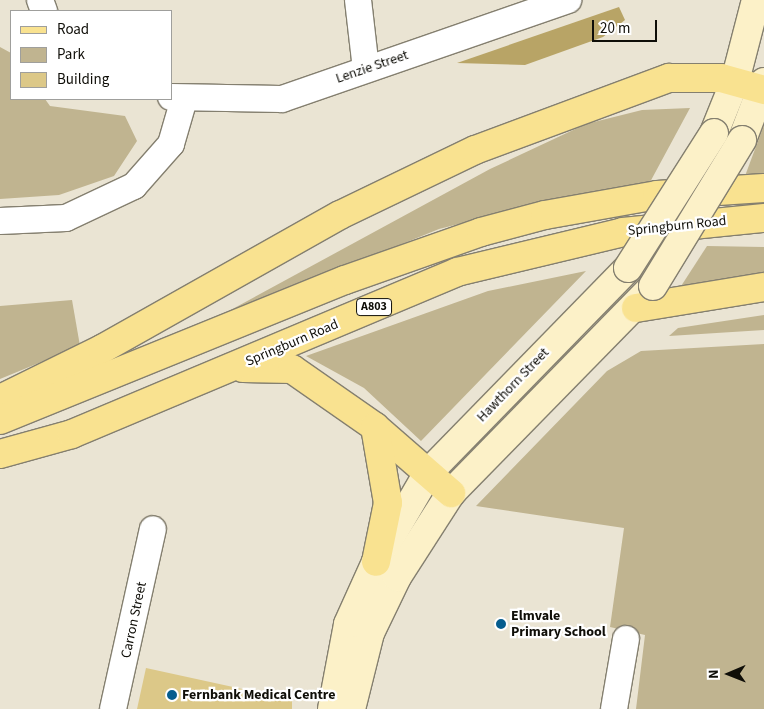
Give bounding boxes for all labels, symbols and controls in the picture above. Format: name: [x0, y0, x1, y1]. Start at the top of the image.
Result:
legend: [10, 10, 172, 100]
scale bar: [594, 10, 659, 42]
text: 20 m: [600, 18, 630, 39]
text: Road: [57, 19, 89, 40]
text: Park: [57, 44, 85, 65]
street label: Lenzie Street: [334, 47, 410, 87]
text: Building: [57, 69, 109, 90]
street label: Springburn Road: [627, 212, 727, 240]
road number: A803: [355, 298, 393, 316]
street label: Springburn Road: [243, 316, 341, 370]
street label: Hawthorn Street: [473, 344, 553, 426]
street label: Carron Street: [118, 580, 150, 660]
place label: Elmvale Primary School: [511, 608, 606, 640]
marker: Elmvale Primary School: [495, 618, 507, 630]
north arrow: [704, 649, 754, 699]
text: N: [704, 669, 724, 679]
place label: Fernbank Medical Centre: [182, 687, 335, 703]
marker: Fernbank Medical Centre: [166, 689, 178, 701]

